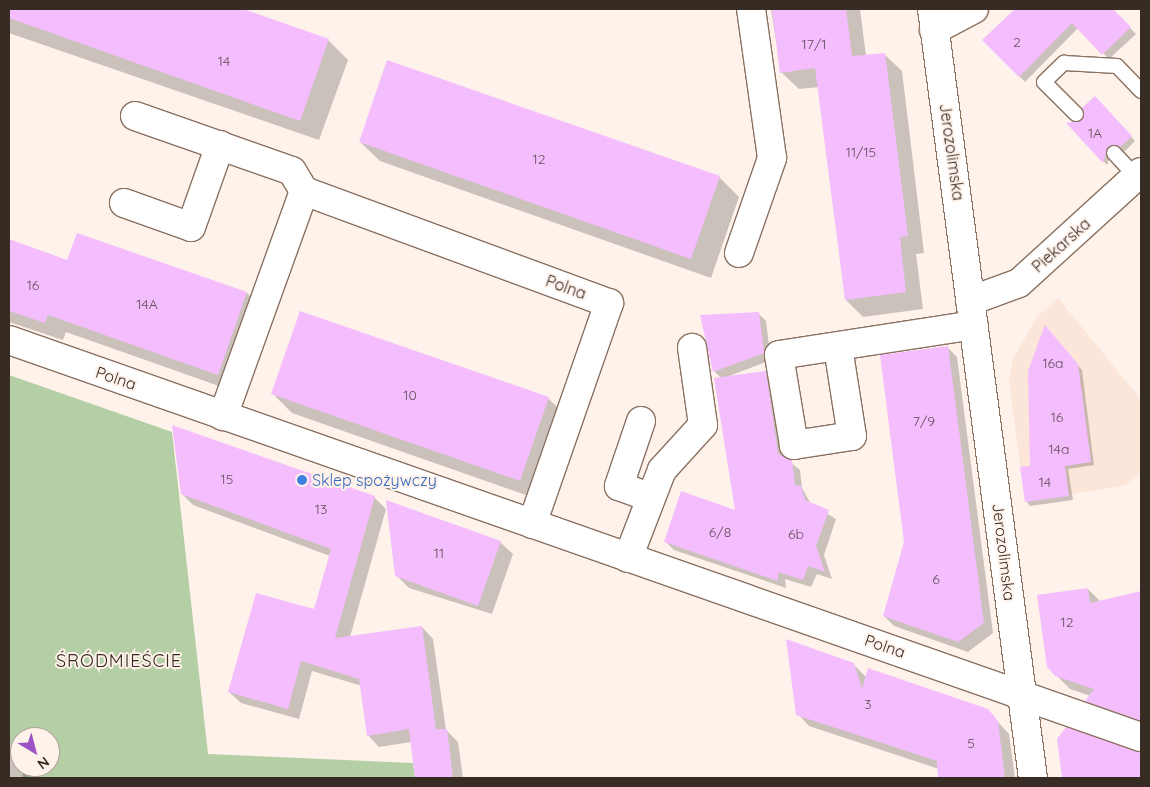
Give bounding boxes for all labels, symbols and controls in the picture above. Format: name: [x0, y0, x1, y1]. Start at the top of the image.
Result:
house number: 2: [1013, 34, 1021, 50]
house number: 17/1: [802, 36, 826, 52]
house number: 14: [218, 53, 230, 69]
street label: Jerozolimska: [936, 102, 968, 202]
house number: 1A: [1088, 125, 1102, 141]
house number: 11/15: [846, 144, 876, 160]
house number: 12: [533, 151, 545, 167]
street label: Piekarska: [1028, 214, 1094, 276]
street label: Polna: [543, 271, 589, 303]
house number: 16: [27, 277, 39, 293]
house number: 14A: [136, 296, 158, 312]
house number: 16a: [1042, 355, 1064, 371]
street label: Polna: [93, 362, 139, 394]
house number: 10: [403, 387, 417, 403]
house number: 16: [1051, 409, 1063, 425]
house number: 7/9: [913, 413, 935, 429]
house number: 14a: [1049, 441, 1069, 457]
place label: Sklep spożywczy: [312, 470, 437, 490]
house number: 15: [221, 471, 233, 487]
marker: Sklep spożywczy: [296, 474, 308, 486]
house number: 14: [1039, 474, 1051, 490]
house number: 13: [315, 501, 327, 517]
street label: Jerozolimska: [988, 502, 1020, 602]
house number: 6/8: [709, 524, 731, 540]
house number: 6b: [788, 526, 804, 542]
house number: 11: [434, 545, 444, 561]
house number: 6: [932, 571, 940, 587]
house number: 12: [1061, 614, 1073, 630]
street label: Polna: [862, 630, 908, 662]
district label: ŚRÓDMIEŚCIE: [55, 650, 183, 672]
house number: 3: [864, 696, 872, 712]
north arrow: [10, 727, 60, 777]
house number: 5: [967, 735, 975, 751]
text: N: [34, 753, 53, 773]

